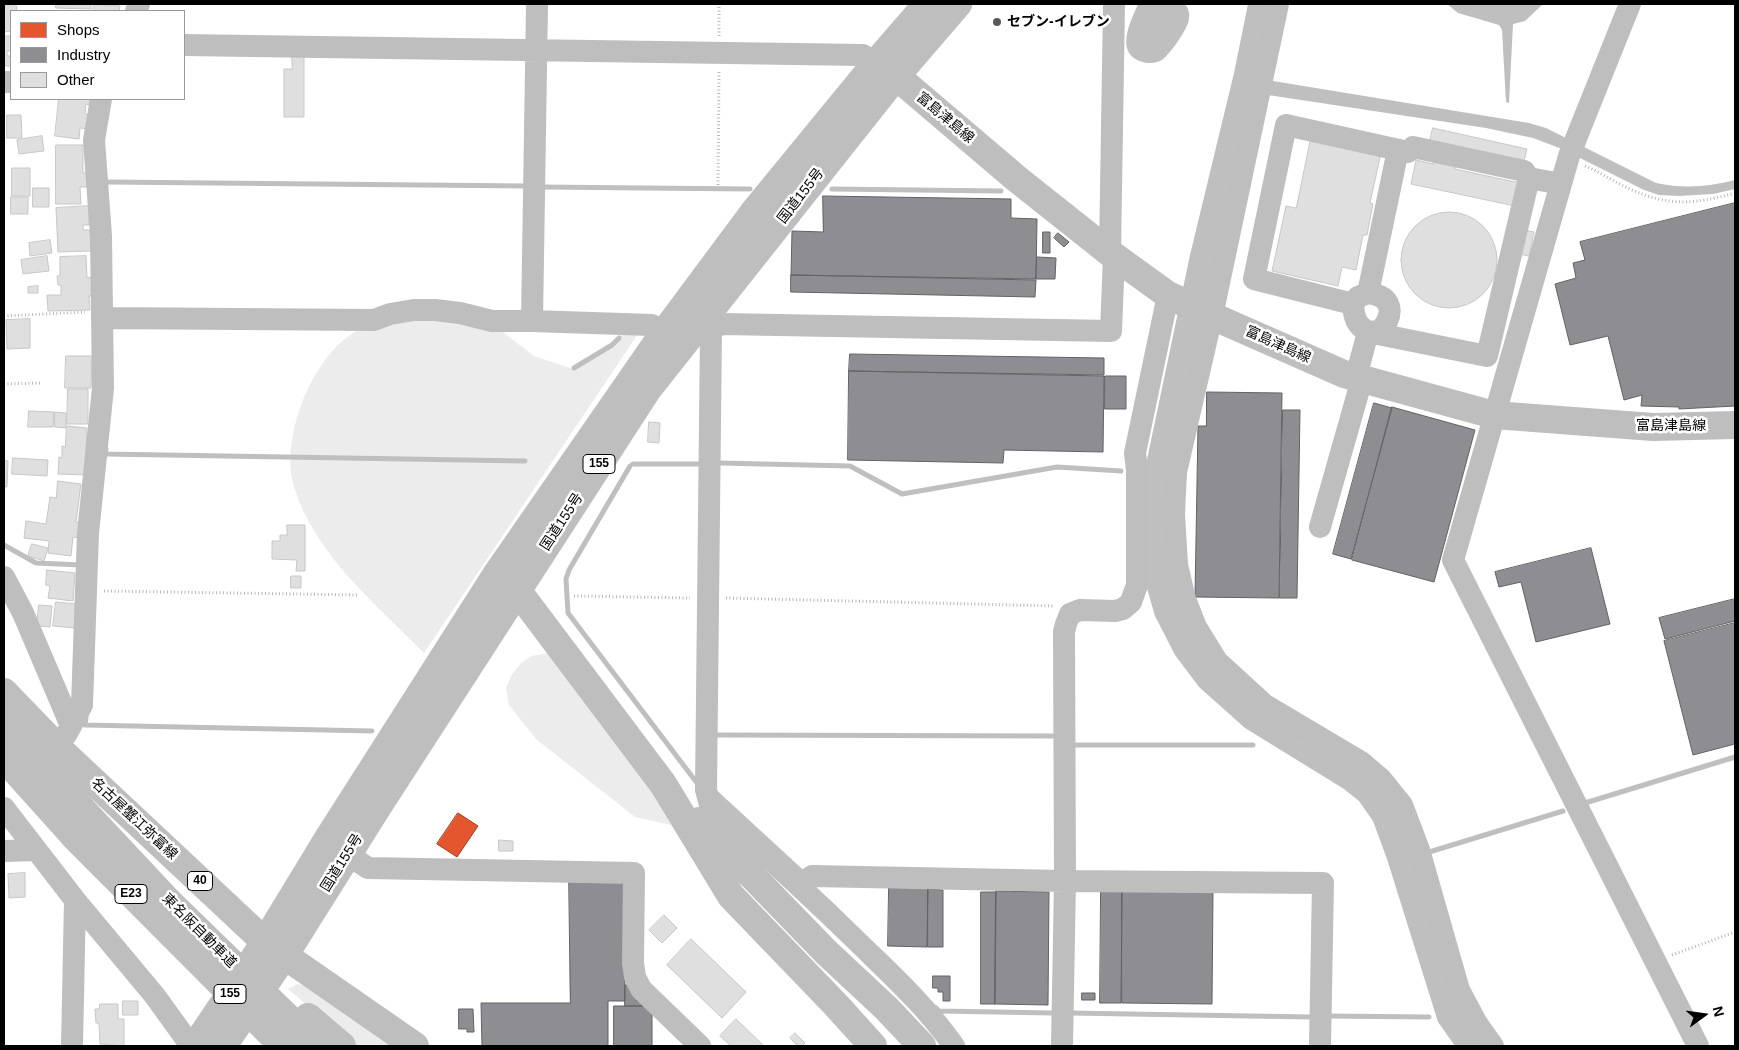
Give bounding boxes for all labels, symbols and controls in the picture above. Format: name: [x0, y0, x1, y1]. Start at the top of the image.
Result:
legend: [10, 10, 185, 100]
place label: セブン-イレブン: [1007, 14, 1110, 30]
marker: セブン-イレブン: [991, 16, 1003, 28]
text: Shops: [57, 21, 100, 38]
text: Industry: [57, 46, 110, 63]
text: Other: [57, 71, 95, 88]
street label: 富島津島線: [913, 89, 977, 147]
street label: 国道155号: [774, 165, 828, 227]
street label: 富島津島線: [1243, 323, 1313, 367]
street label: 富島津島線: [1636, 418, 1706, 434]
road number: 155: [583, 454, 615, 474]
street label: 国道155号: [537, 490, 587, 554]
street label: 名古屋蟹江弥富線: [87, 775, 181, 863]
street label: 国道155号: [318, 831, 366, 895]
road number: 40: [188, 871, 212, 890]
road number: E23: [115, 884, 147, 904]
street label: 東名阪自動車道: [158, 890, 240, 972]
road number: 155: [214, 984, 246, 1004]
north arrow: [1679, 990, 1729, 1040]
text: N: [1710, 1005, 1728, 1018]

